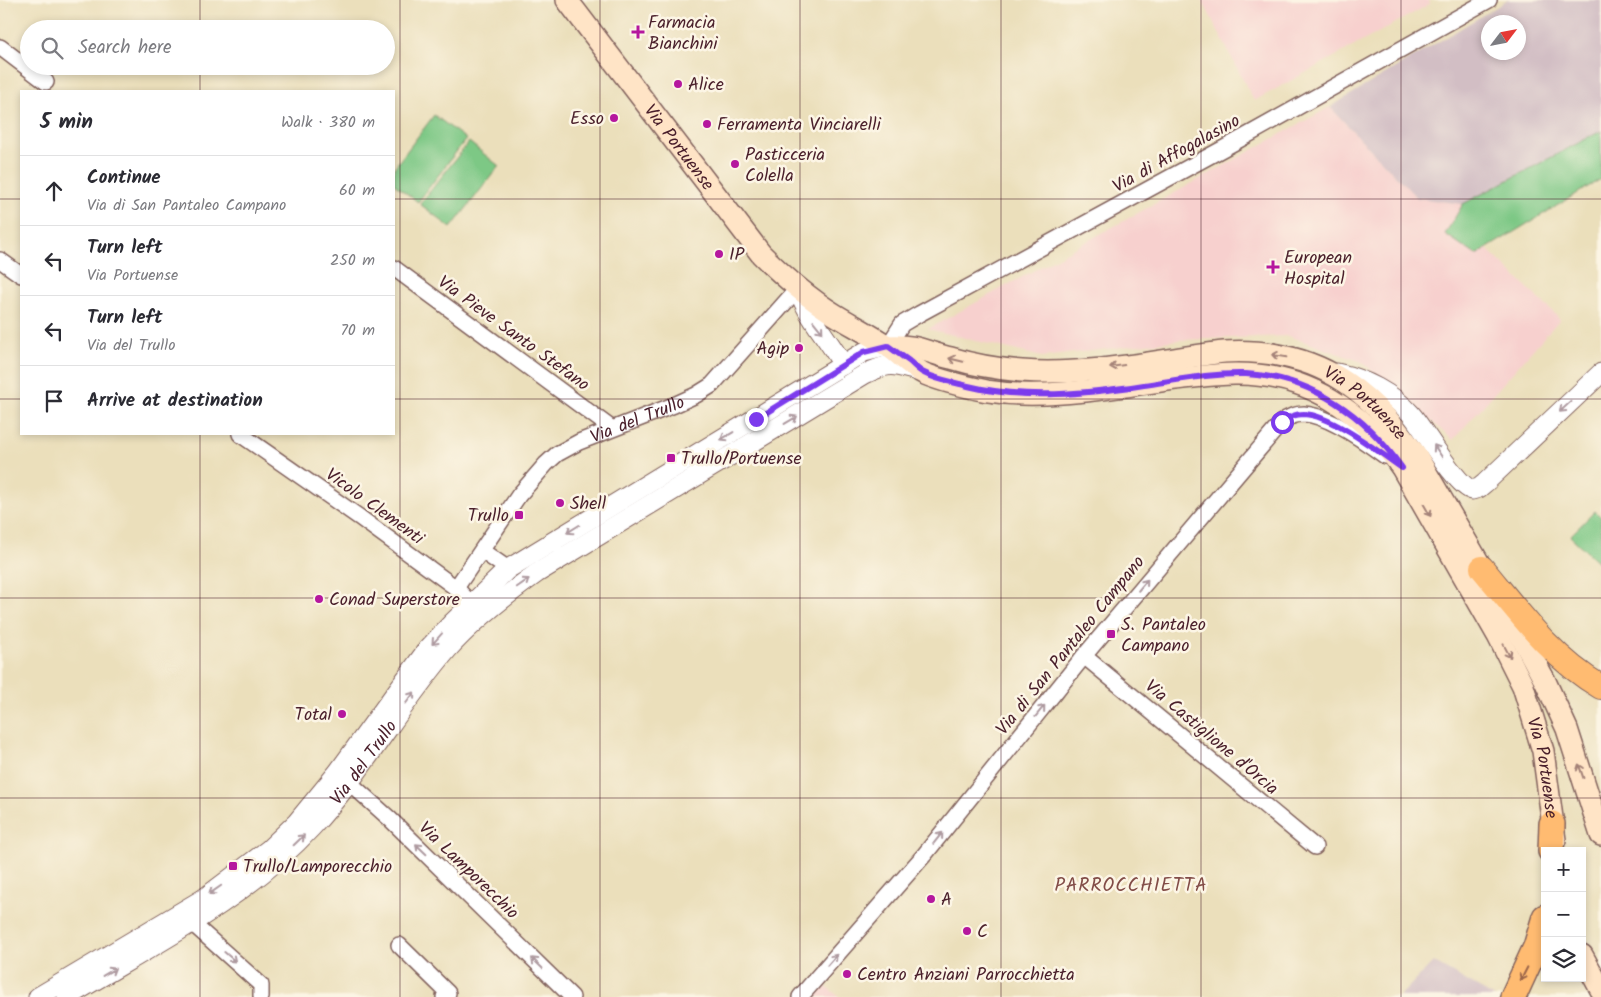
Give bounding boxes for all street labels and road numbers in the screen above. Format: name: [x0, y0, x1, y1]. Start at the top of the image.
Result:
street label: Via Portuense: [635, 98, 721, 197]
street label: Via di Affogalasino: [1108, 107, 1246, 201]
street label: Via Pieve Santo Stefano: [431, 269, 595, 399]
street label: Via Portuense: [1318, 359, 1413, 447]
street label: Via del Trullo: [586, 389, 690, 452]
street label: Vicolo Clementi: [319, 461, 430, 554]
street label: Via di San Pantaleo Campano: [989, 550, 1153, 742]
street label: Via Castiglione d'Orcia: [1138, 673, 1284, 803]
street label: Via Portuense: [1517, 714, 1565, 820]
street label: Via del Trullo: [323, 715, 406, 812]
street label: Via Lamporecchio: [411, 815, 525, 927]

